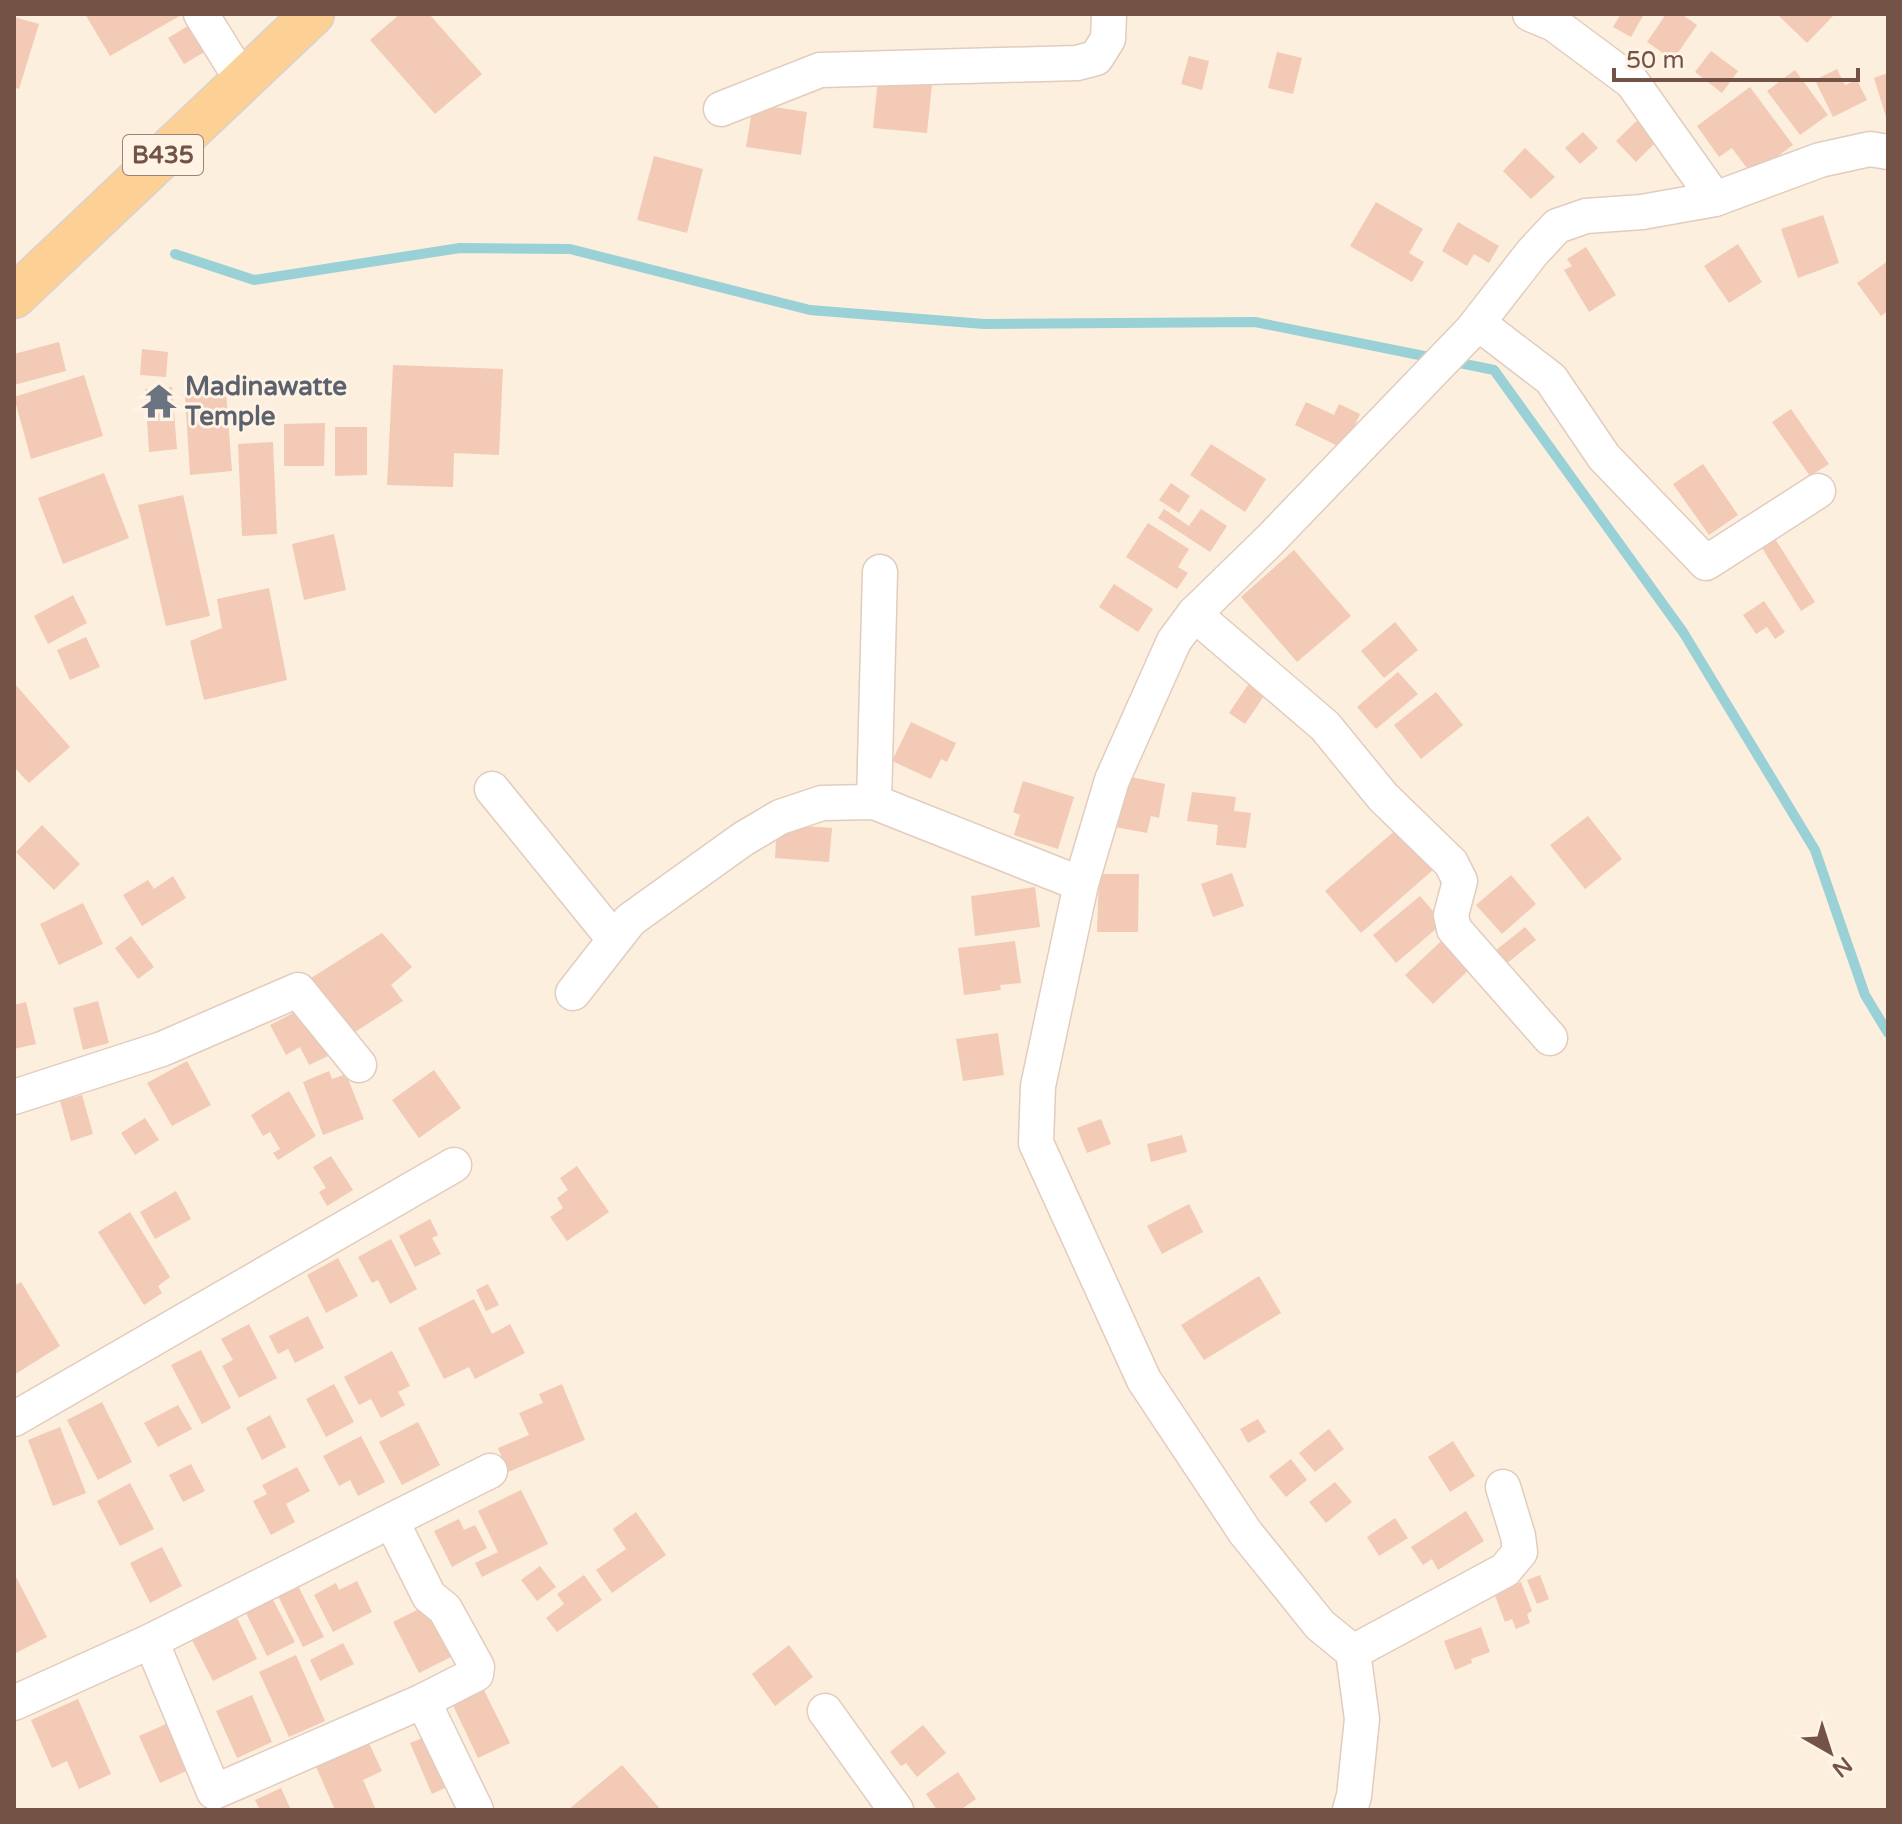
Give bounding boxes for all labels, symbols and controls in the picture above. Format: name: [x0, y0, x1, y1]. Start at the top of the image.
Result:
scale bar: [1614, 32, 1858, 82]
text: 50 m: [1626, 46, 1684, 75]
road number: B435: [123, 135, 203, 175]
place label: Madinawatte Temple: [184, 371, 347, 432]
temple icon: Madinawatte Temple: [140, 382, 178, 420]
north arrow: [1790, 1712, 1870, 1792]
text: N: [1827, 1751, 1857, 1782]

